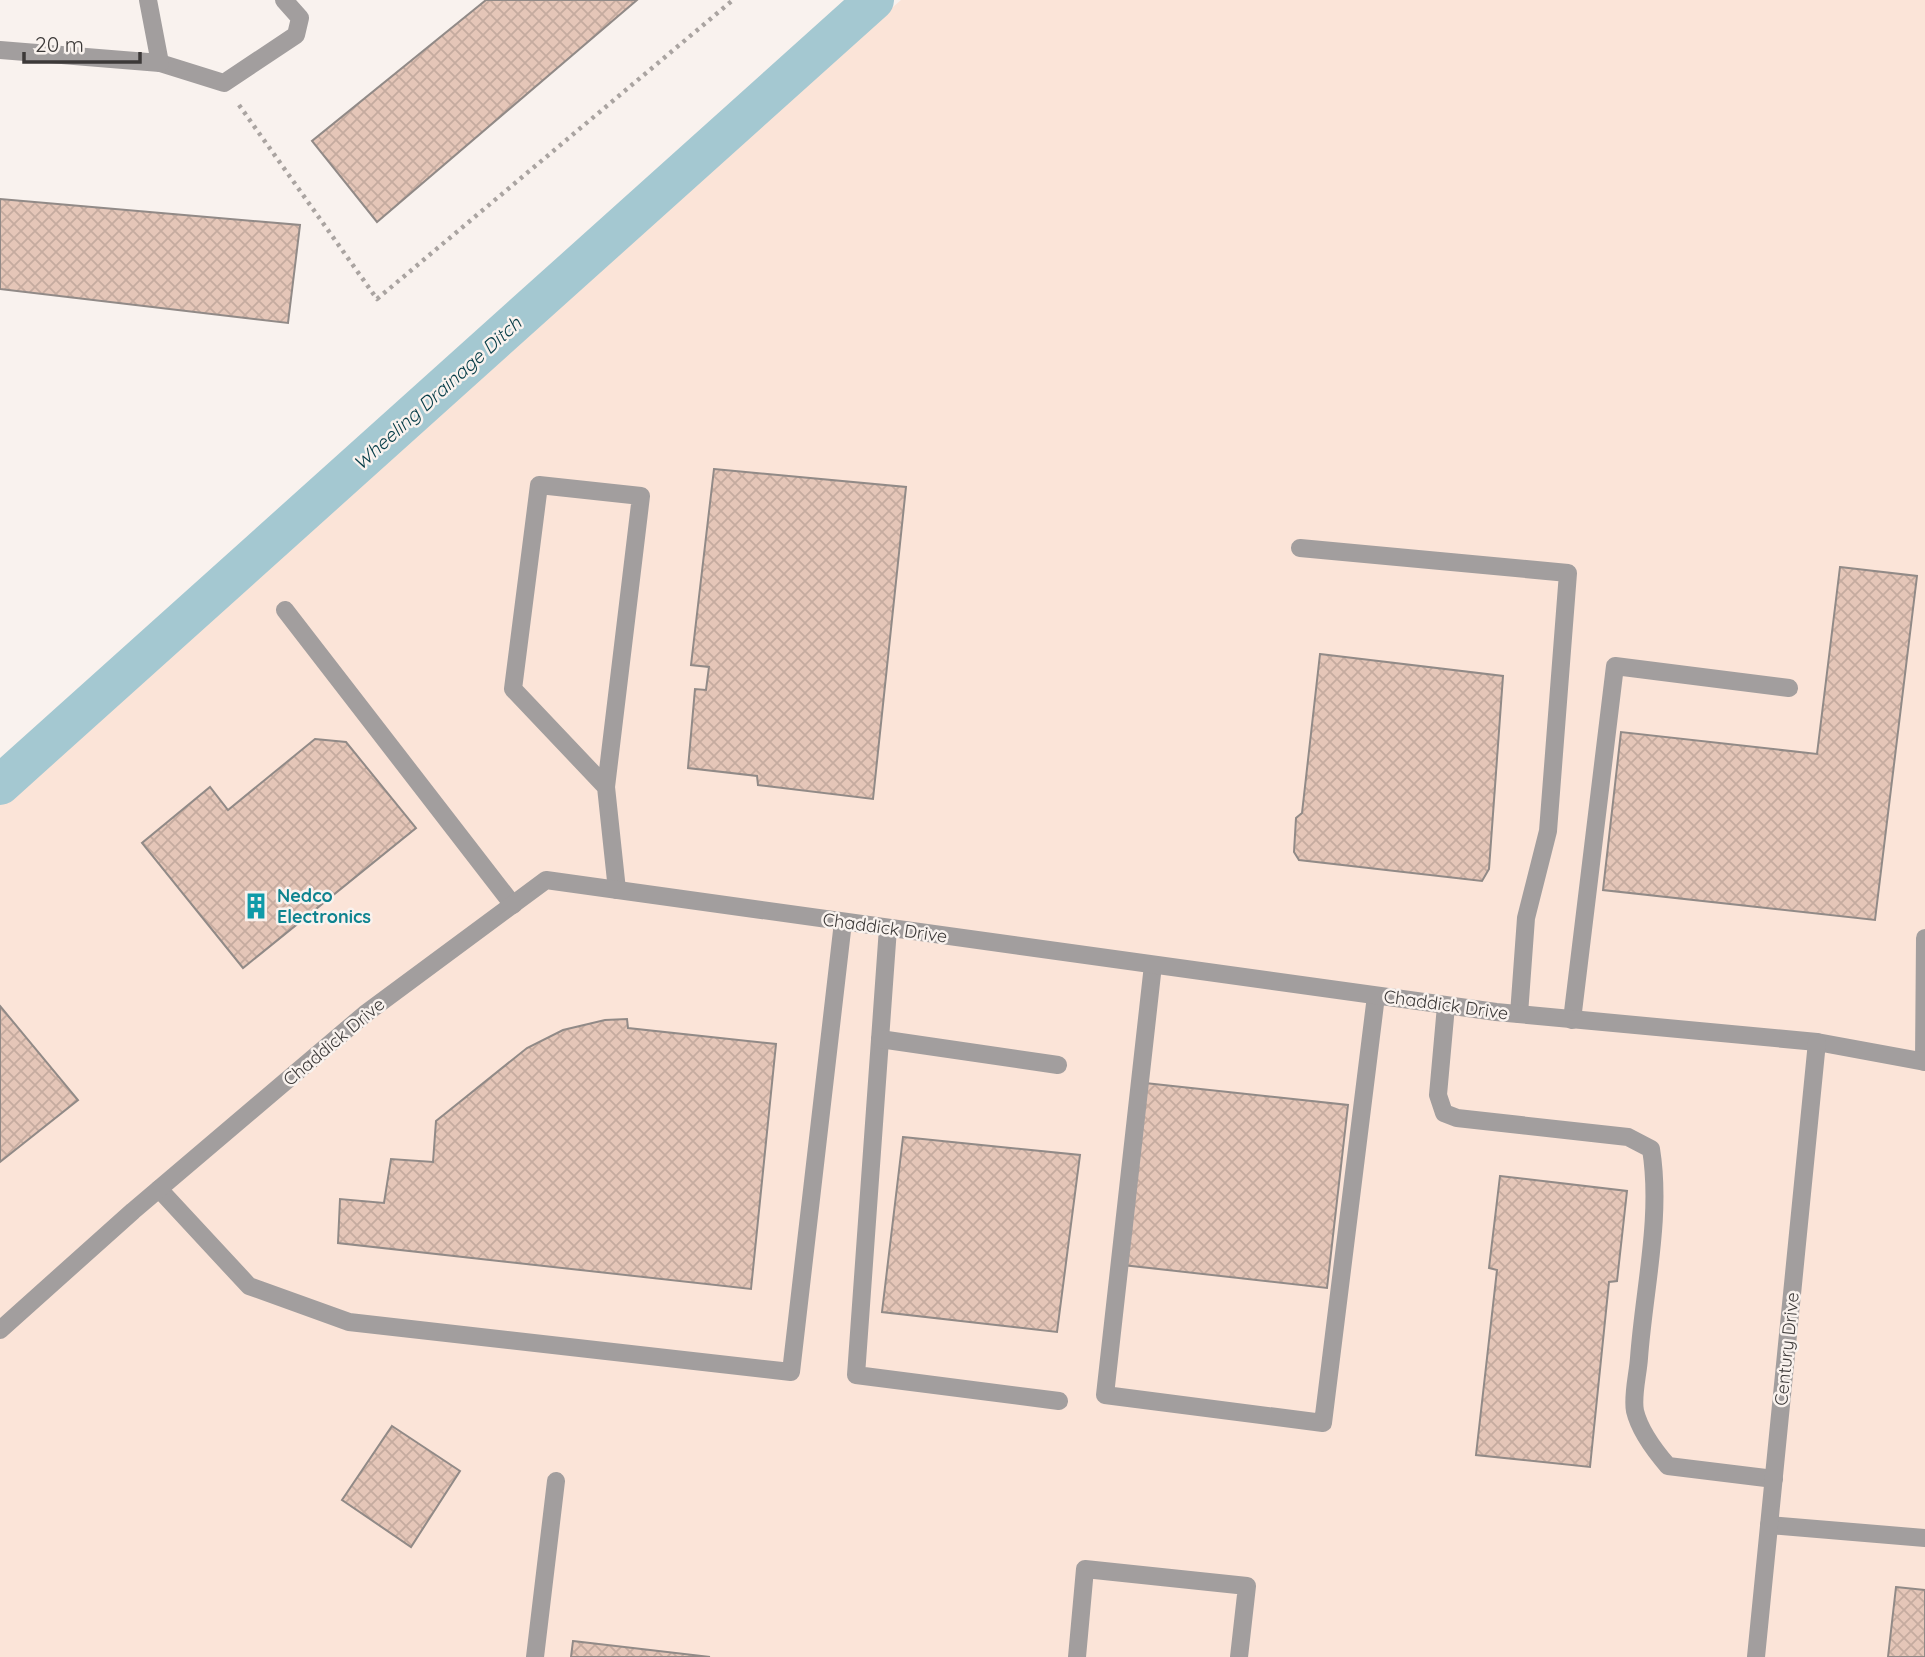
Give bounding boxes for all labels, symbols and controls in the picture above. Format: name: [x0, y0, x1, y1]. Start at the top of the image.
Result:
scale bar: [24, 21, 140, 65]
text: 20 m: [35, 31, 84, 57]
water label: Wheeling Drainage Ditch: [348, 310, 527, 475]
place label: Nedco Electronics: [277, 884, 371, 928]
building icon: Nedco Electronics: [241, 891, 271, 921]
street label: Chaddick Drive: [821, 907, 949, 948]
street label: Chaddick Drive: [1382, 984, 1510, 1025]
street label: Chaddick Drive: [278, 992, 389, 1091]
street label: Century Drive: [1769, 1291, 1804, 1407]

